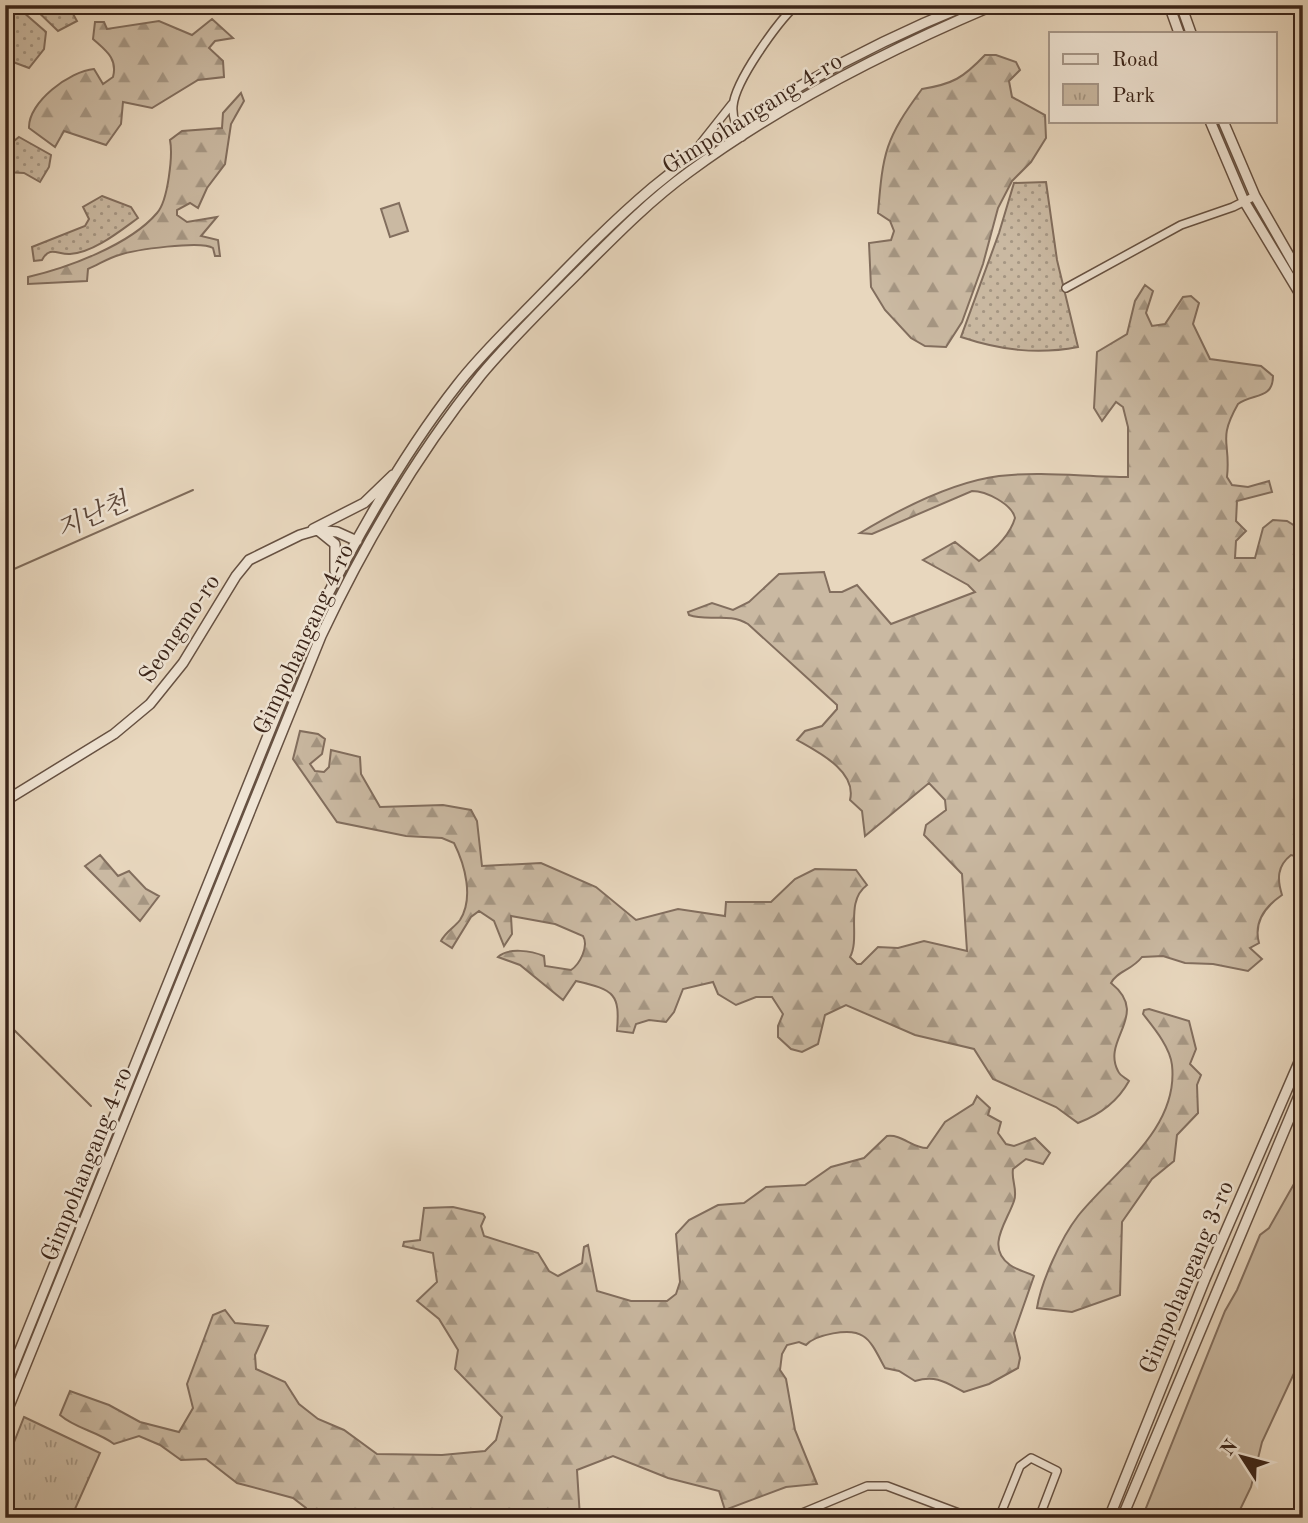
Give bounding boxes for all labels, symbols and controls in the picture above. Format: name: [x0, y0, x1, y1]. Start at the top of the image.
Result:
legend: [1049, 32, 1276, 122]
street label: Gimpohangang 4-ro: [659, 50, 847, 180]
text: Road: [1112, 50, 1159, 71]
text: Park: [1112, 86, 1155, 107]
water label: 지난천: [52, 486, 134, 544]
street label: Gimpohangang 4-ro: [250, 541, 359, 739]
street label: Seongmo-ro: [136, 570, 226, 688]
street label: Gimpohangang 4-ro: [38, 1064, 138, 1265]
street label: Gimpohangang 3-ro: [1136, 1178, 1239, 1378]
north arrow: [1206, 1422, 1276, 1492]
text: N: [1218, 1437, 1243, 1460]

